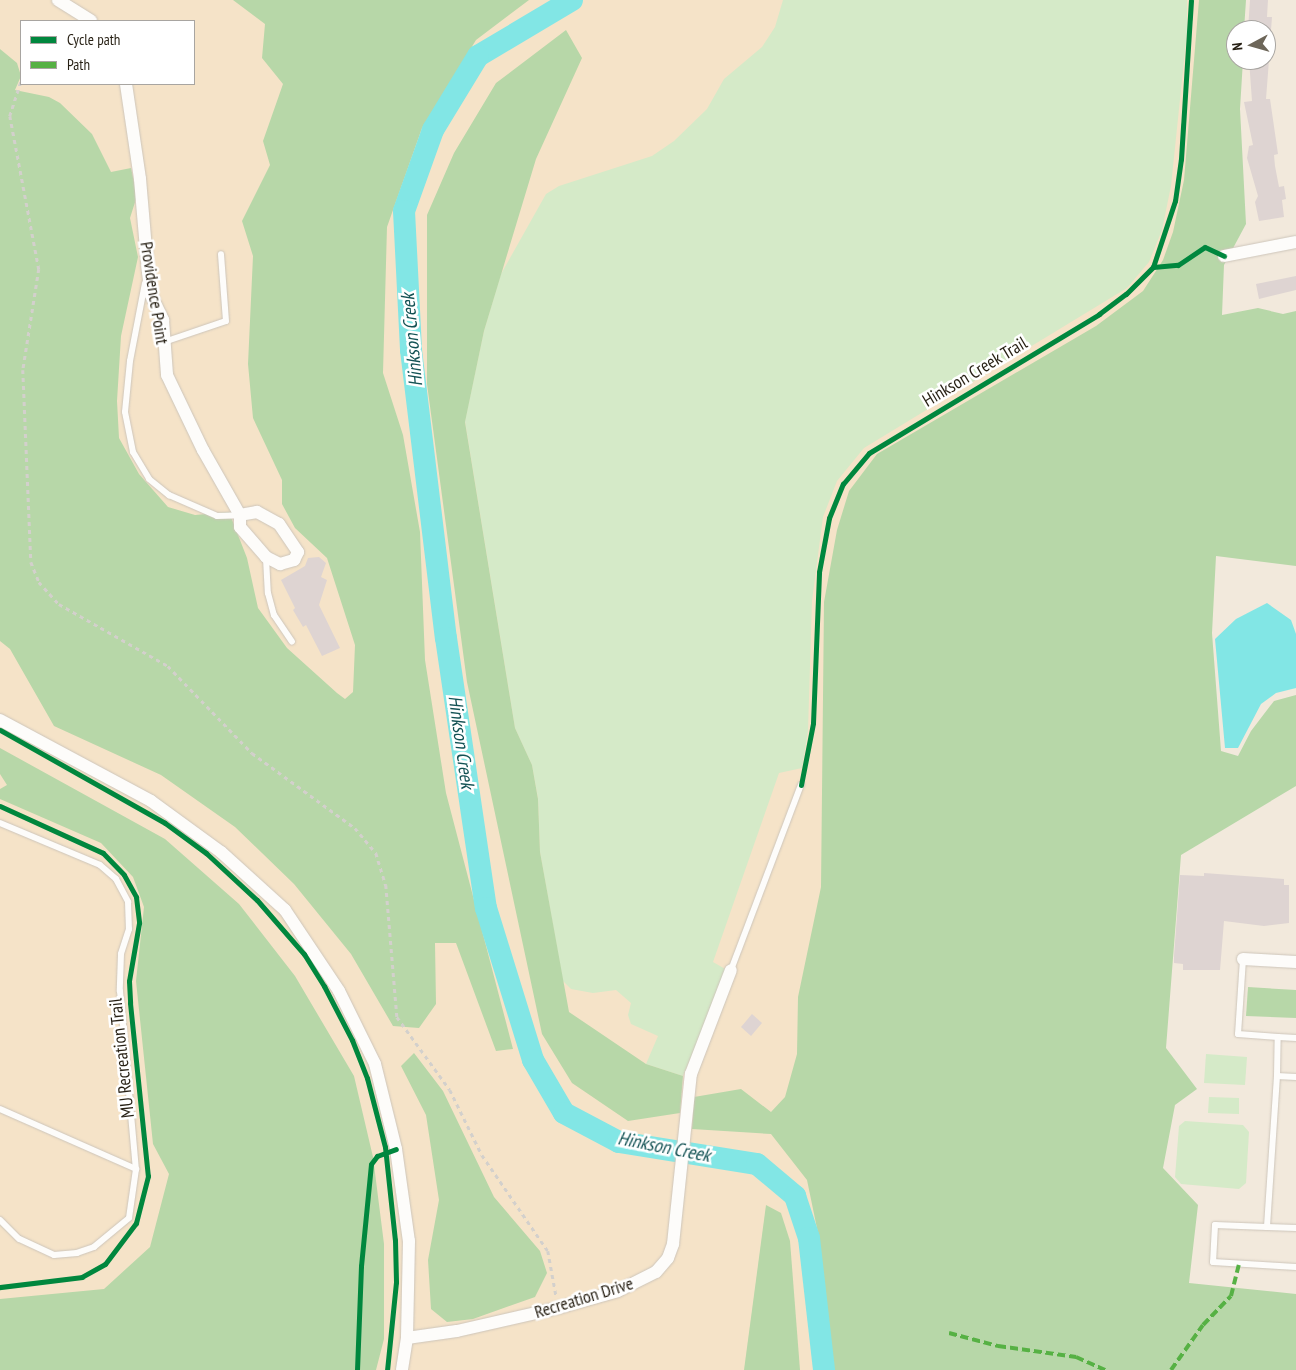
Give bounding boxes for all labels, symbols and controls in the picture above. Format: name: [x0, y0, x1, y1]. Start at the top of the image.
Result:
legend: [20, 20, 195, 85]
north arrow: [1226, 20, 1276, 70]
text: Cycle path: [67, 30, 120, 49]
text: N: [1228, 42, 1246, 51]
text: Path: [67, 55, 90, 74]
street label: Providence Point: [135, 240, 173, 346]
water label: Hinkson Creek: [397, 292, 427, 388]
street label: Hinkson Creek Trail: [918, 332, 1032, 412]
water label: Hinkson Creek: [443, 694, 479, 790]
street label: MU Recreation Trail: [105, 997, 139, 1119]
water label: Hinkson Creek: [616, 1127, 712, 1167]
street label: Recreation Drive: [532, 1273, 636, 1323]

